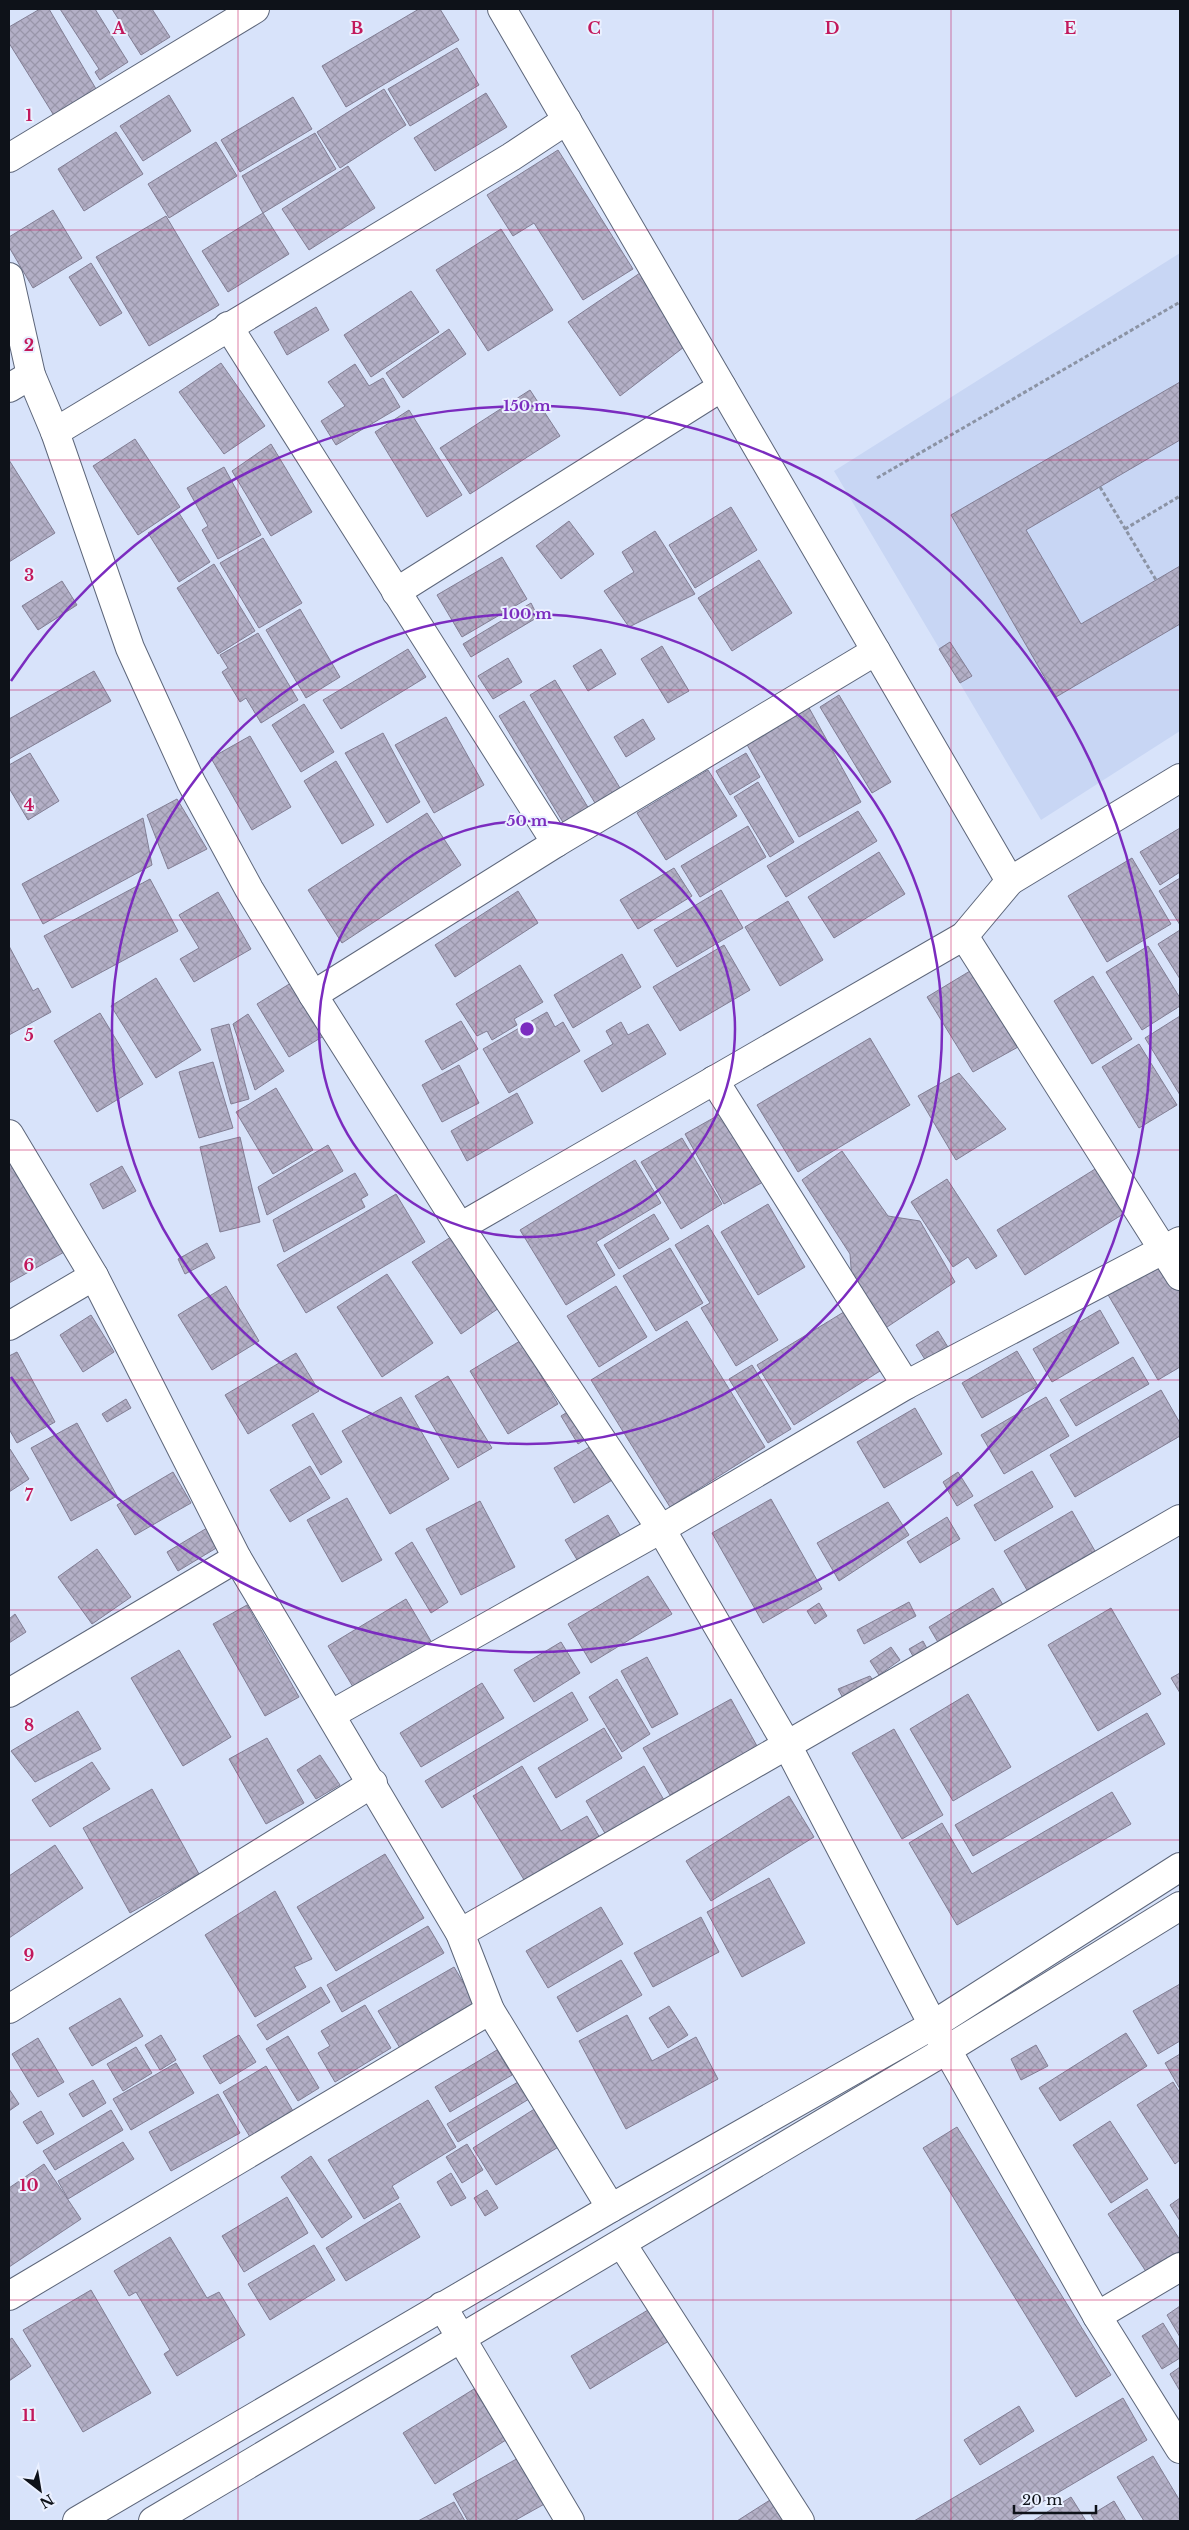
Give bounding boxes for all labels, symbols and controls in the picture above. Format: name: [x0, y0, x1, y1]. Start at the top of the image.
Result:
text: A: [112, 18, 127, 38]
text: B: [351, 18, 364, 38]
text: C: [587, 18, 601, 38]
text: D: [825, 18, 839, 38]
text: E: [1064, 18, 1076, 38]
text: 1: [26, 105, 33, 125]
text: 2: [24, 335, 34, 355]
text: 150 m: [503, 396, 551, 415]
text: 3: [24, 565, 34, 585]
text: 100 m: [502, 604, 552, 623]
text: 4: [24, 795, 34, 815]
text: 50 m: [507, 811, 548, 830]
centre of rings: [518, 1020, 536, 1038]
text: 5: [24, 1025, 34, 1045]
text: 6: [24, 1255, 35, 1275]
text: 7: [25, 1485, 34, 1505]
text: 8: [24, 1715, 34, 1735]
text: 9: [24, 1945, 35, 1965]
text: 10: [19, 2175, 39, 2195]
text: 11: [22, 2405, 36, 2425]
north arrow: [15, 2465, 65, 2515]
scale bar: [1014, 2482, 1096, 2514]
text: N: [36, 2490, 57, 2512]
text: 20 m: [1022, 2490, 1062, 2509]

